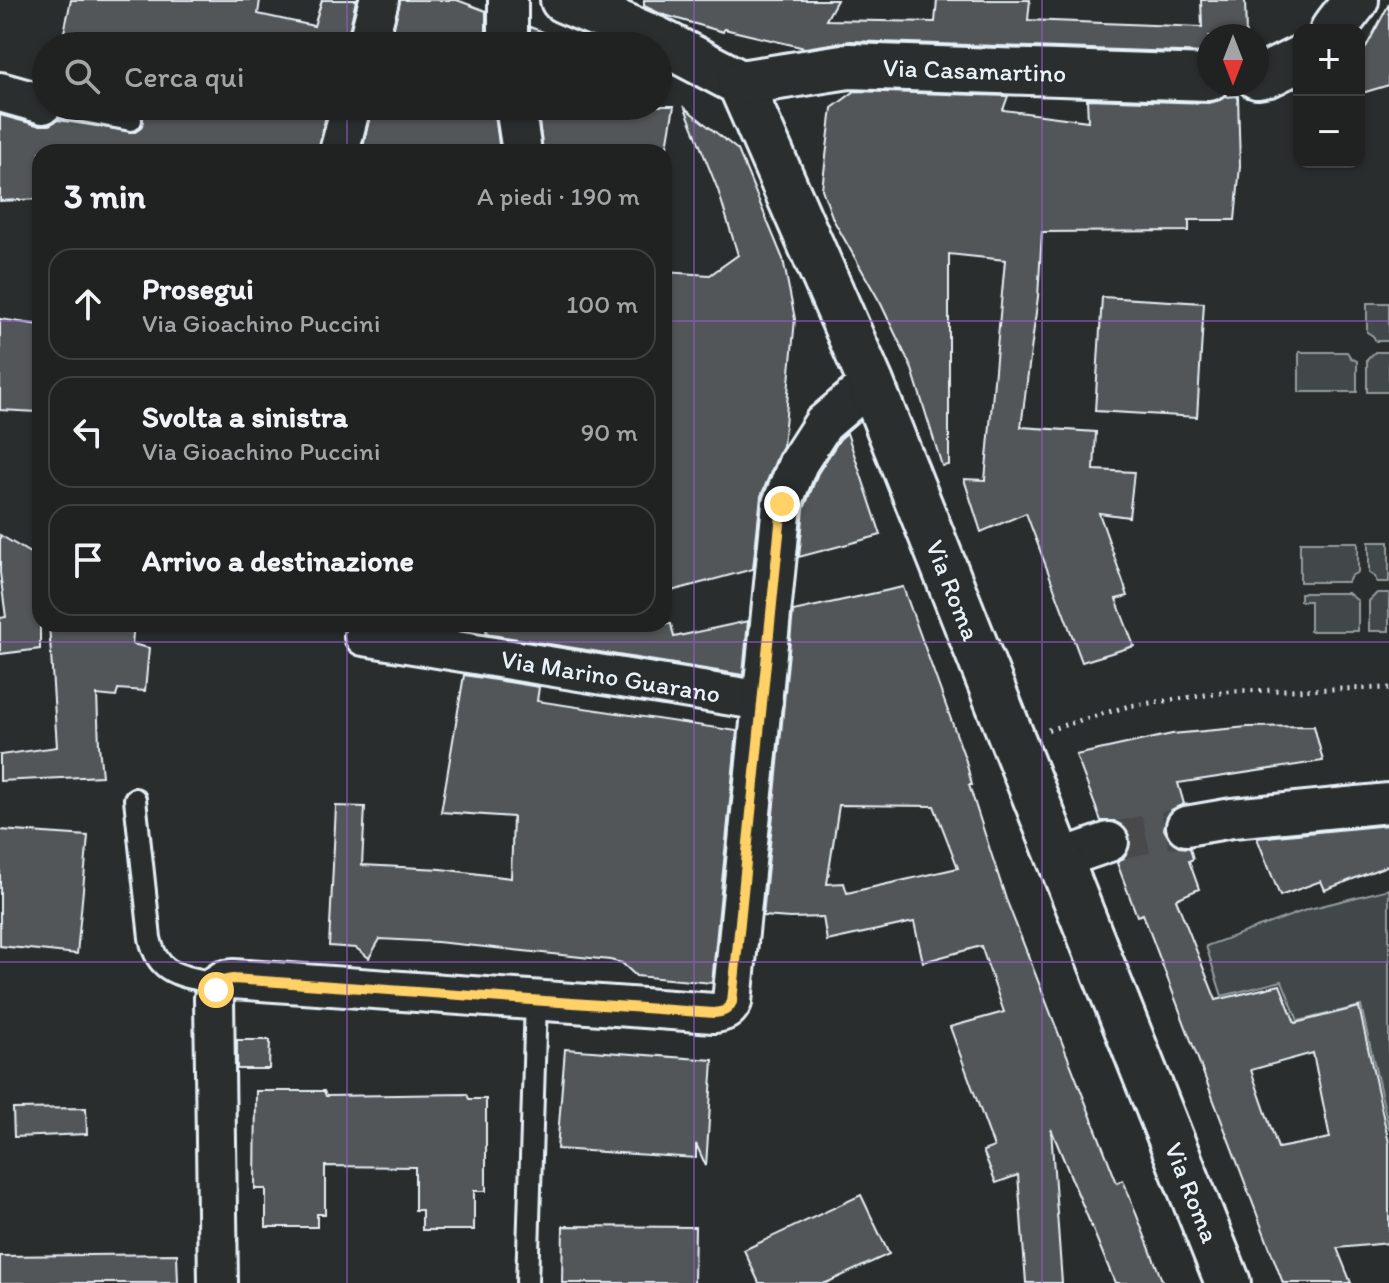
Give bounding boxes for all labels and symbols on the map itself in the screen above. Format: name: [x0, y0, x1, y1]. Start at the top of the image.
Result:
north arrow: [1197, 24, 1269, 96]
street label: Via Casamartino: [882, 51, 1067, 89]
route end: [764, 486, 800, 522]
street label: Via Roma: [919, 535, 988, 646]
street label: Via Marino Guarano: [499, 643, 723, 710]
route start: [198, 972, 234, 1008]
street label: Via Roma: [1158, 1138, 1227, 1248]

